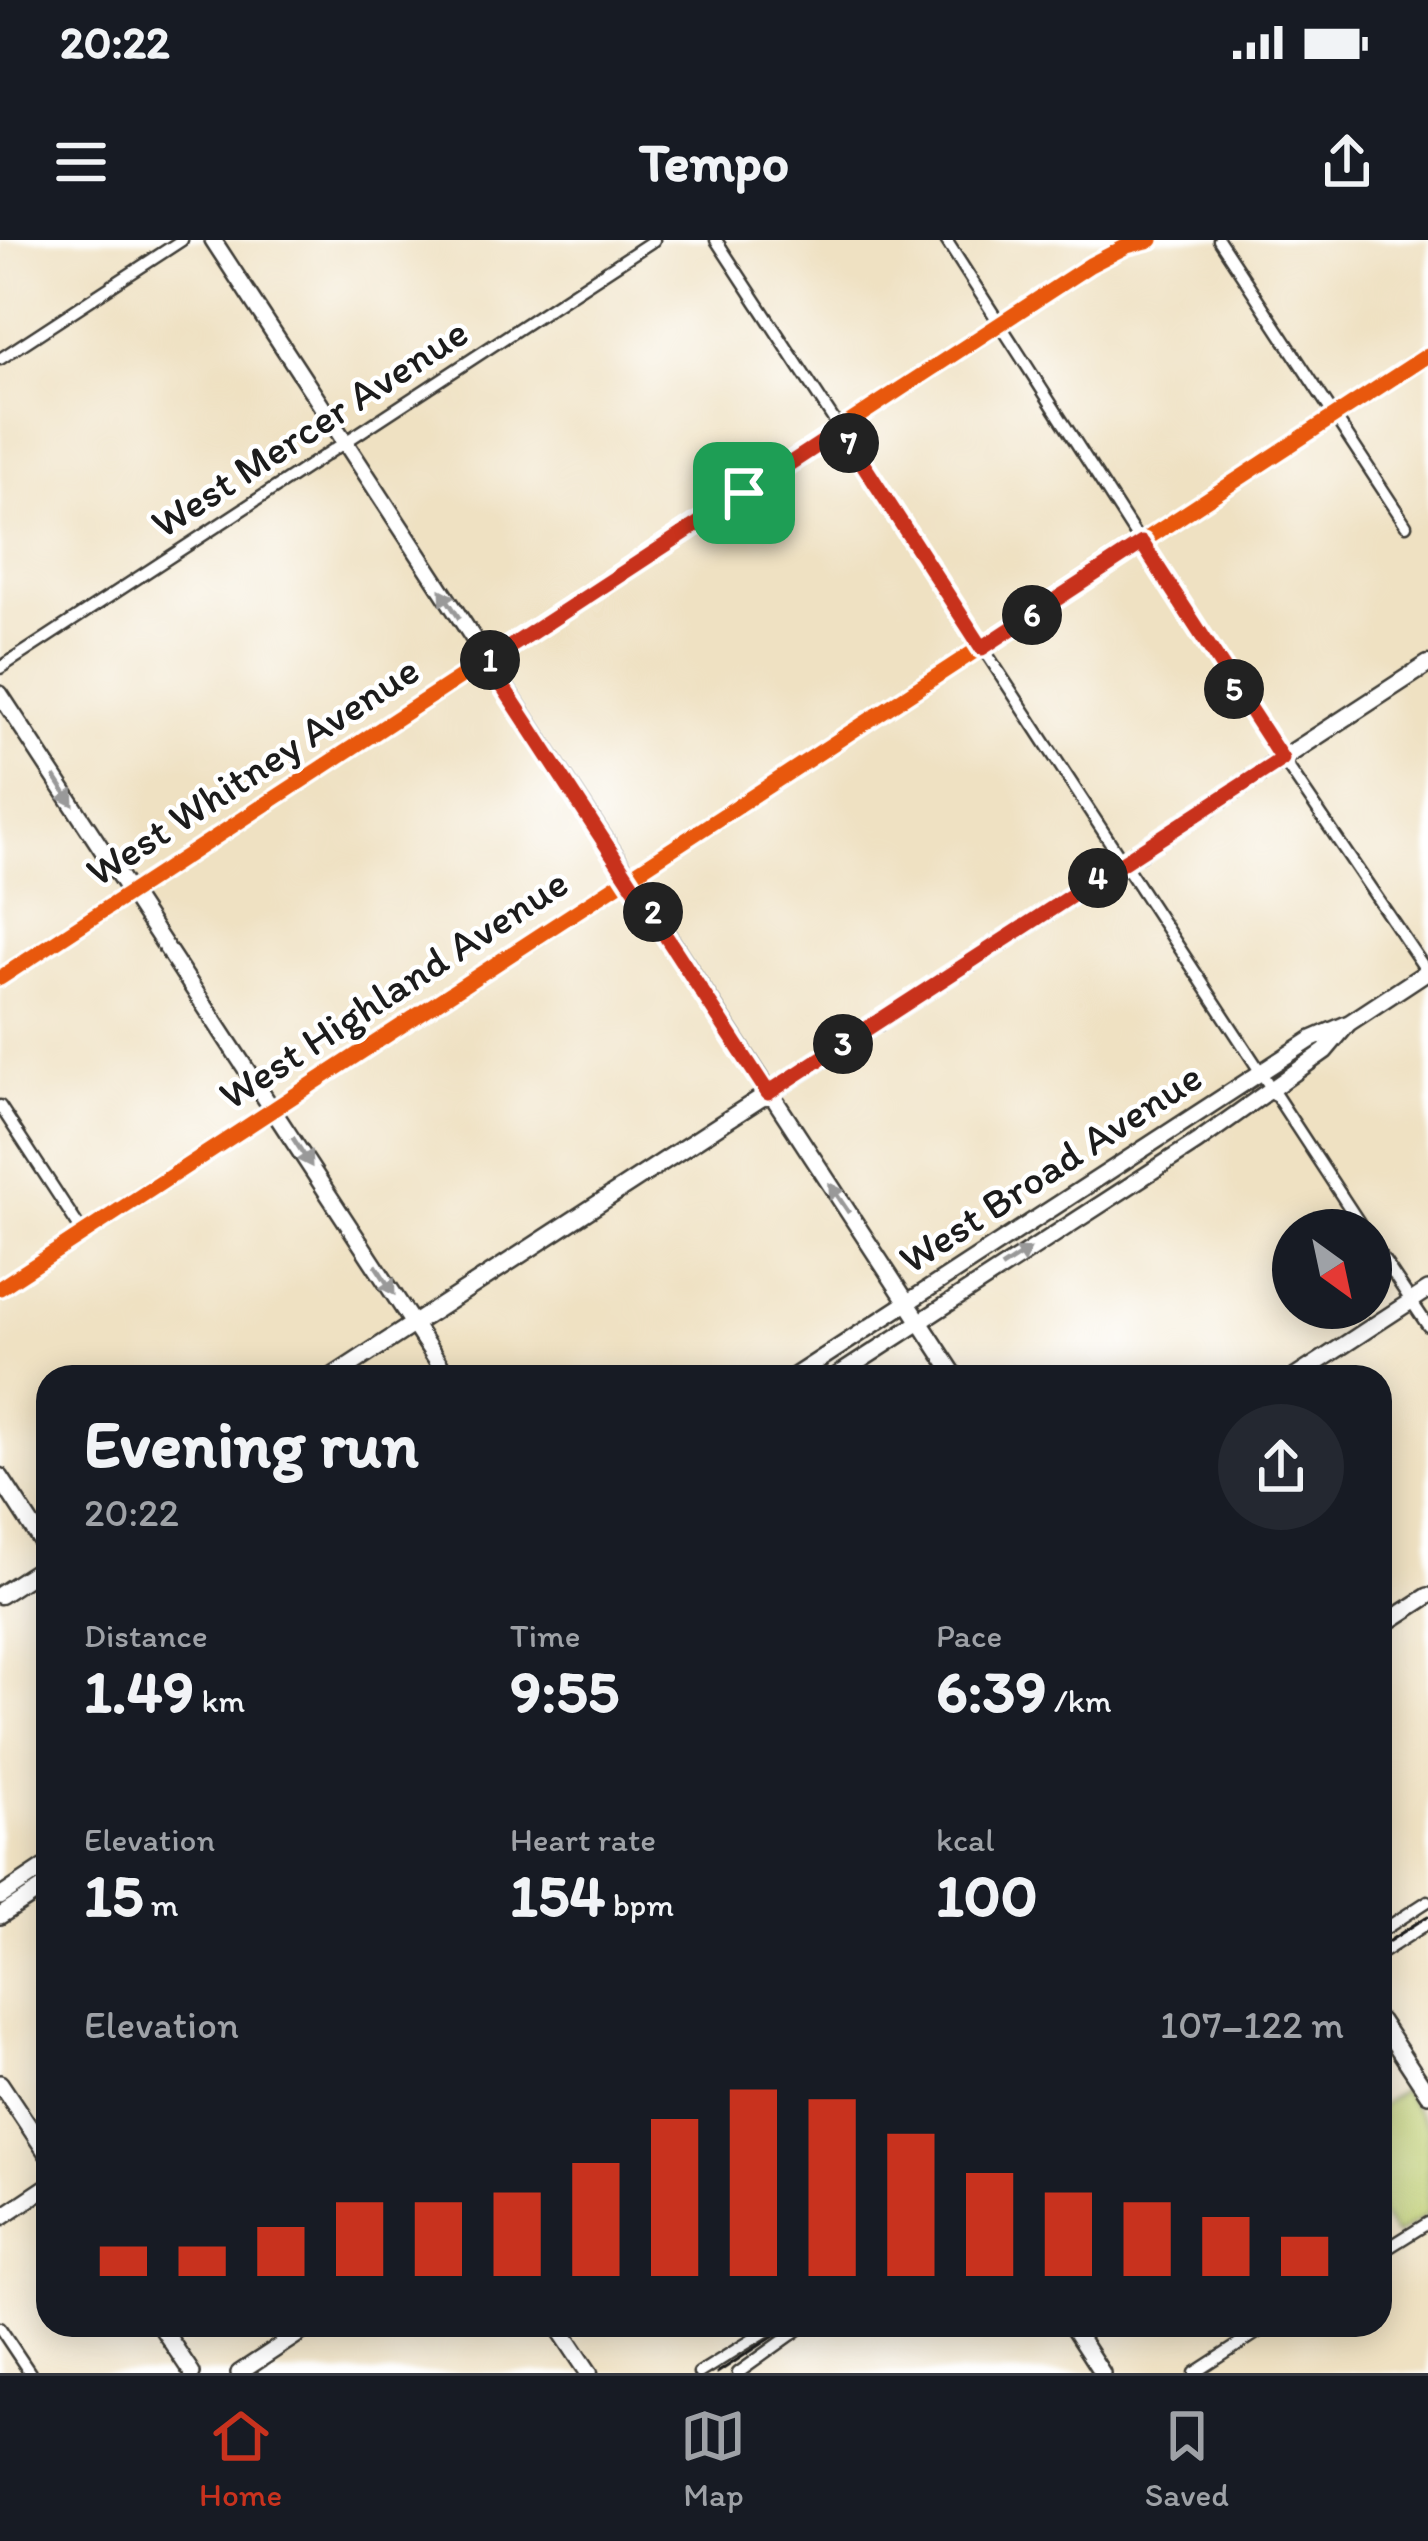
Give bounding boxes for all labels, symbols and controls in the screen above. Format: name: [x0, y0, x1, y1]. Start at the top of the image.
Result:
text: 20:22: [60, 15, 170, 69]
icon: menu: [48, 129, 114, 195]
icon: share: [1314, 129, 1380, 195]
text: Tempo: [639, 130, 789, 195]
street label: West Mercer Avenue: [141, 306, 477, 549]
pin: 7: [819, 413, 879, 473]
text: 7: [841, 423, 857, 462]
pin: [693, 442, 795, 544]
icon: arrive: [711, 460, 777, 526]
pin: 6: [1002, 585, 1062, 645]
one-way arrow: [440, 587, 462, 620]
text: 6: [1023, 595, 1041, 634]
pin: 1: [460, 630, 520, 690]
text: 1: [482, 640, 498, 679]
street label: West Whitney Avenue: [76, 644, 428, 897]
pin: 5: [1204, 659, 1264, 719]
text: 5: [1225, 669, 1243, 708]
one-way arrow: [53, 775, 75, 808]
pin: 4: [1068, 848, 1128, 908]
street label: West Highland Avenue: [209, 857, 577, 1120]
text: 4: [1088, 858, 1108, 897]
pin: 2: [623, 882, 683, 942]
text: 2: [644, 892, 662, 931]
pin: 3: [813, 1014, 873, 1074]
text: 3: [834, 1024, 852, 1063]
street label: West Broad Avenue: [889, 1051, 1211, 1284]
one-way arrow: [290, 1136, 312, 1169]
one-way arrow: [828, 1182, 851, 1215]
north arrow: [1272, 1209, 1392, 1329]
map controls: [1272, 1209, 1392, 1329]
one-way arrow: [999, 1248, 1033, 1269]
one-way arrow: [373, 1263, 395, 1296]
text: Evening run: [84, 1404, 419, 1484]
button: share: [1218, 1404, 1344, 1530]
text: 20:22: [84, 1489, 179, 1536]
text: Distance: [84, 1616, 208, 1655]
text: Time: [510, 1616, 580, 1655]
text: Pace: [936, 1616, 1002, 1655]
text: 1.49: [84, 1655, 194, 1727]
text: 9:55: [510, 1655, 619, 1727]
text: 6:39: [936, 1655, 1047, 1727]
text: km: [194, 1681, 245, 1720]
text: /km: [1047, 1681, 1111, 1720]
text: Elevation: [84, 1820, 215, 1859]
text: Heart rate: [510, 1820, 656, 1859]
text: kcal: [936, 1820, 995, 1859]
text: 15: [84, 1859, 143, 1931]
text: 154: [510, 1859, 605, 1931]
text: 100: [936, 1859, 1038, 1931]
text: m: [143, 1885, 179, 1924]
text: bpm: [605, 1885, 674, 1924]
text: Elevation: [84, 2001, 239, 2048]
text: 107–122 m: [1160, 2001, 1344, 2048]
tab: Home: [199, 2403, 282, 2514]
tab: Map: [680, 2403, 746, 2514]
tab: Saved: [1145, 2403, 1229, 2514]

